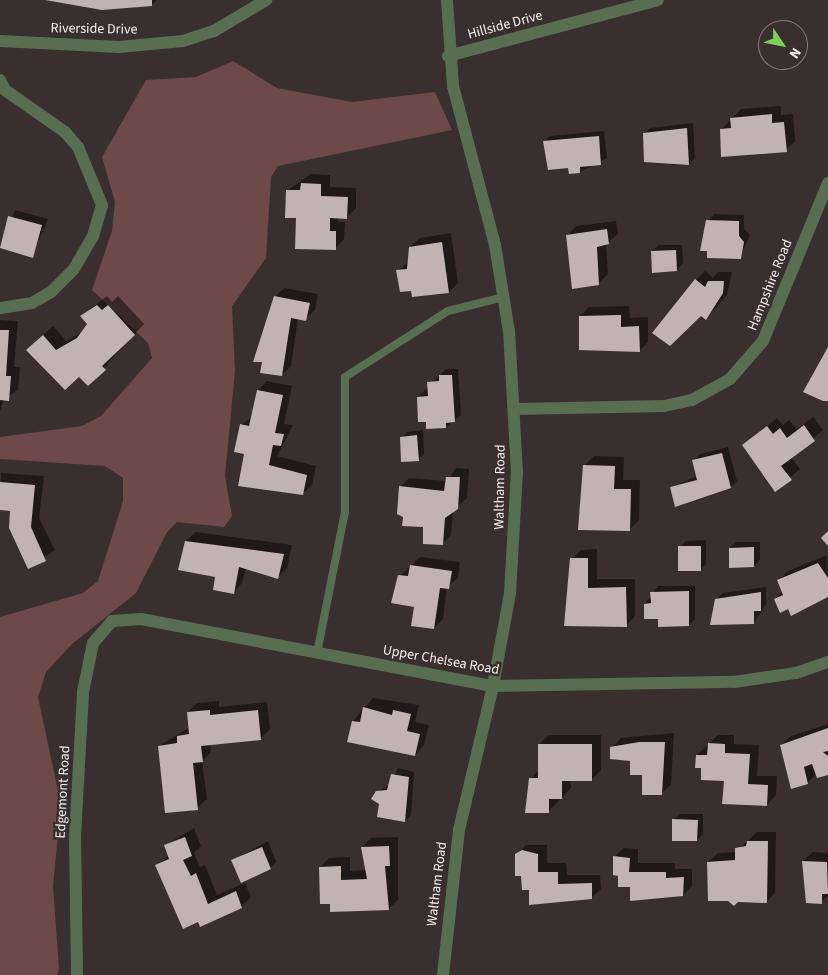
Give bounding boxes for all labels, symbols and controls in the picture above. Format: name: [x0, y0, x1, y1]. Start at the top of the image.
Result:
street label: Hillside Drive: [466, 7, 544, 43]
street label: Riverside Drive: [50, 20, 138, 38]
north arrow: [758, 20, 808, 70]
text: N: [784, 43, 806, 62]
street label: Hampshire Road: [744, 237, 796, 333]
street label: Waltham Road: [491, 444, 509, 530]
street label: Upper Chelsea Road: [382, 641, 500, 679]
street label: Edgemont Road: [52, 745, 74, 839]
street label: Waltham Road: [423, 841, 451, 927]

